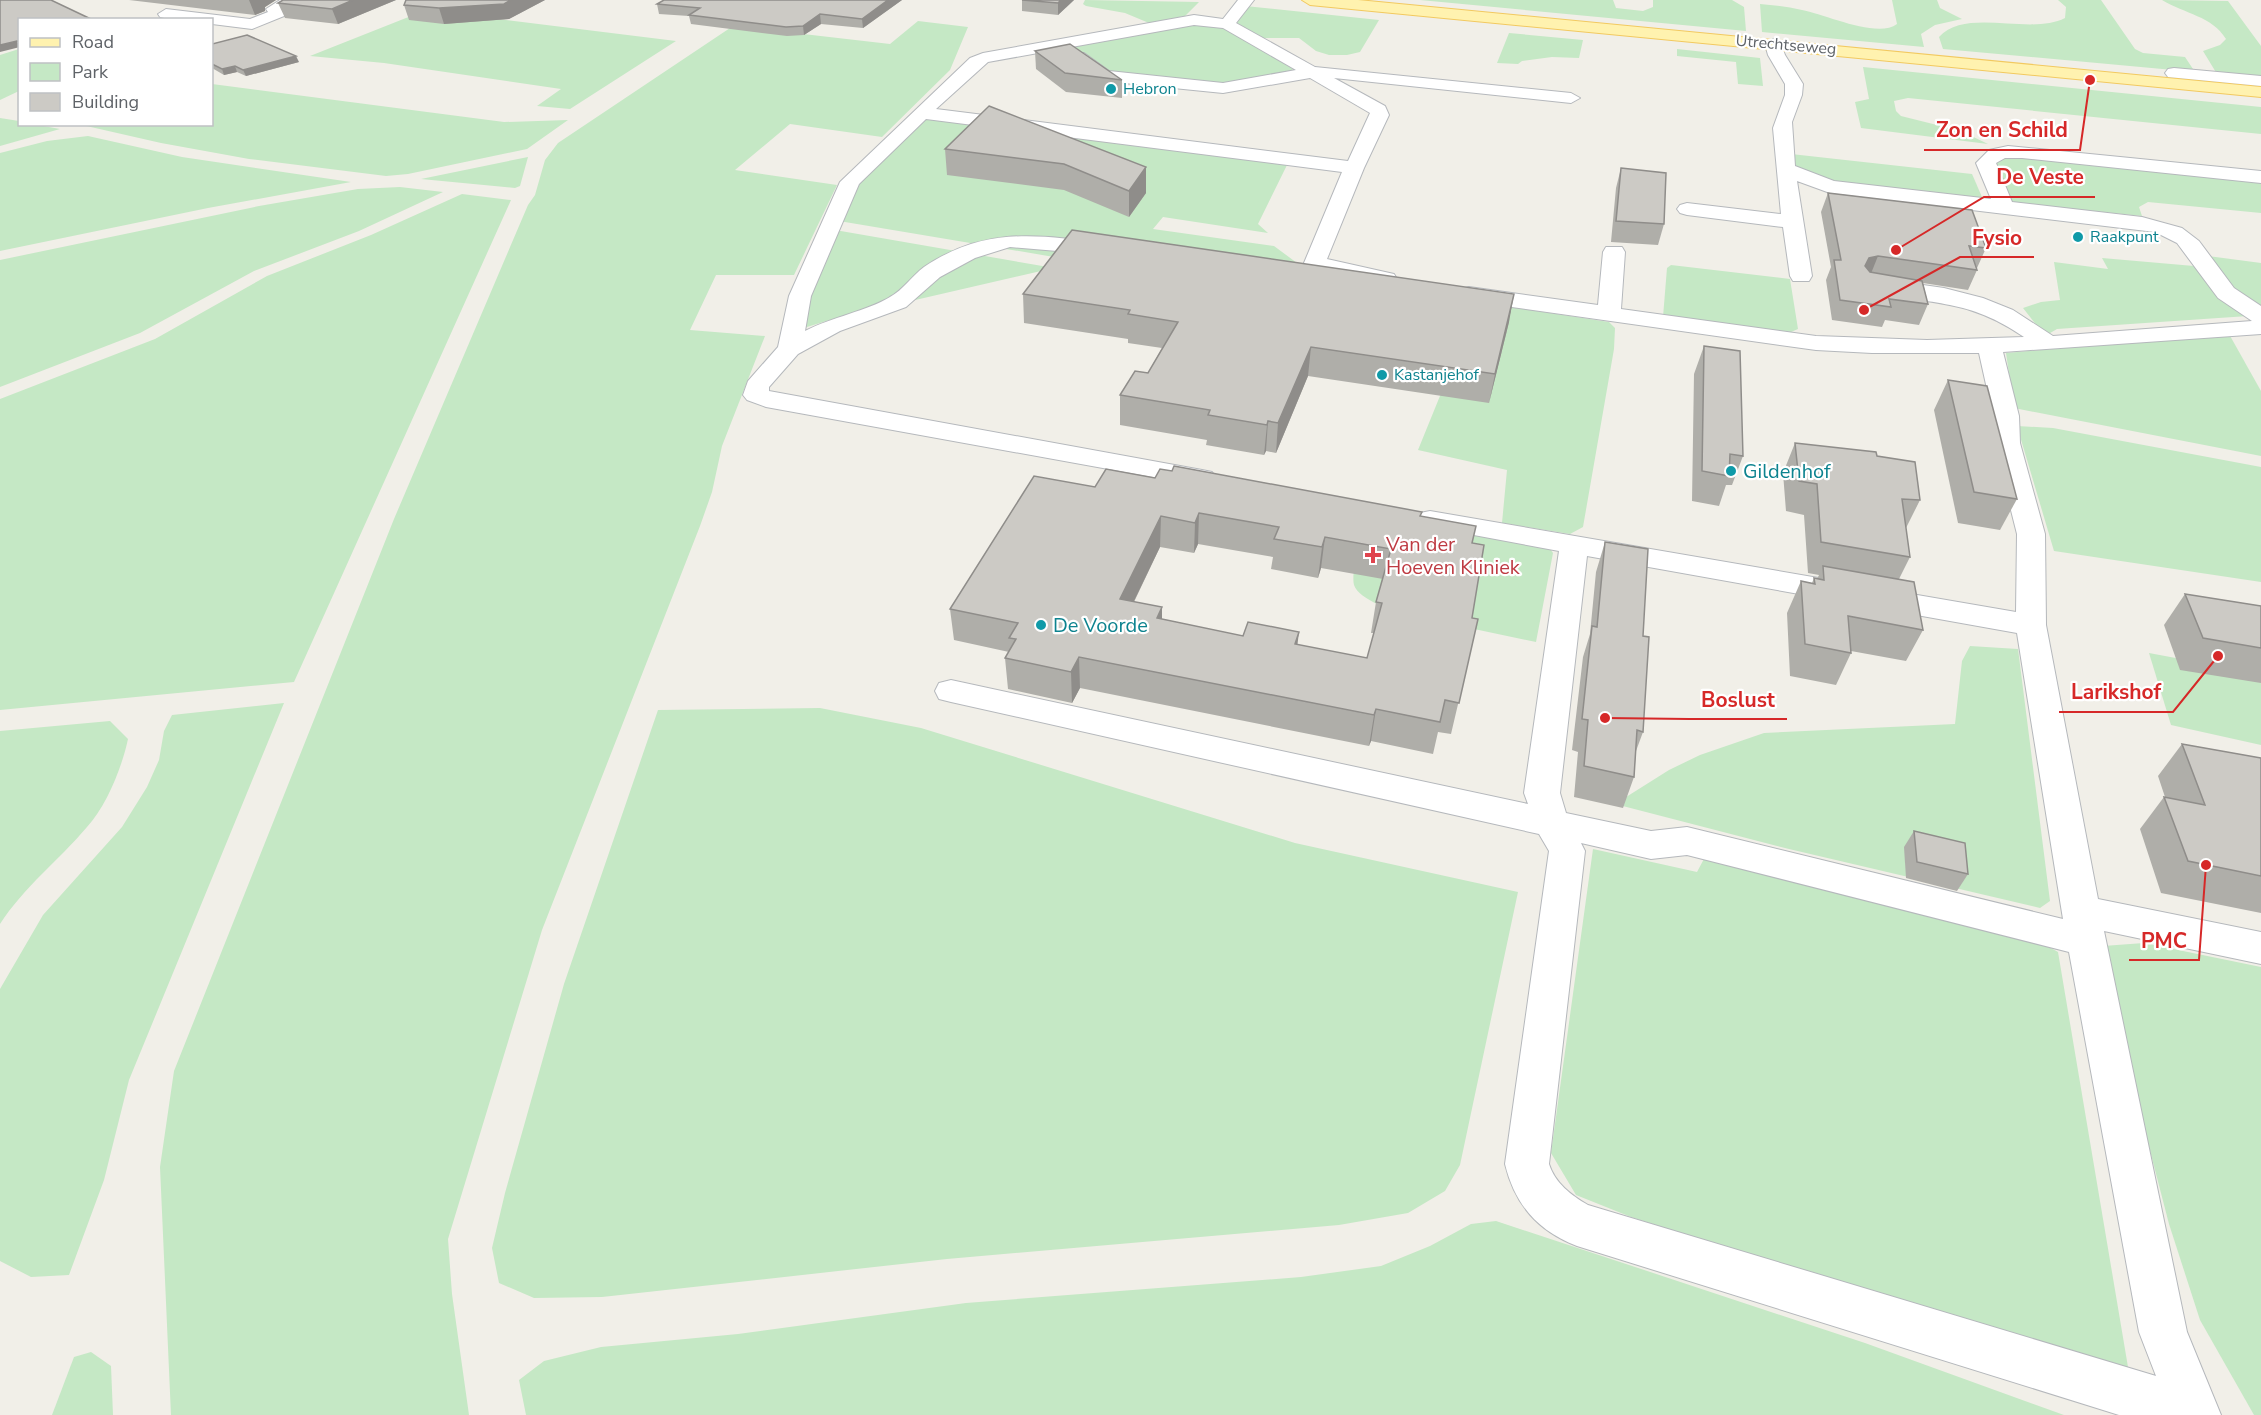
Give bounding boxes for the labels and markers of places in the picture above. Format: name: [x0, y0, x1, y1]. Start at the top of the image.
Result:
place label: Hebron: [1123, 78, 1177, 100]
marker: Hebron: [1104, 82, 1118, 96]
callout: Zon en Schild: [1924, 111, 2080, 150]
callout: De Veste: [1984, 158, 2095, 197]
callout: Fysio: [1960, 218, 2034, 257]
place label: Raakpunt: [2090, 226, 2159, 248]
marker: Raakpunt: [2071, 230, 2085, 244]
place label: Kastanjehof: [1394, 364, 1479, 386]
marker: Kastanjehof: [1375, 368, 1389, 382]
place label: Gildenhof: [1743, 458, 1831, 485]
marker: Gildenhof: [1724, 464, 1738, 478]
place label: Van der Hoeven Kliniek: [1385, 531, 1521, 581]
marker: Van der Hoeven Kliniek: [1364, 546, 1382, 564]
place label: De Voorde: [1053, 612, 1148, 639]
marker: De Voorde: [1034, 618, 1048, 632]
callout: Larikshof: [2059, 673, 2173, 712]
callout: Boslust: [1689, 680, 1787, 719]
callout: PMC: [2129, 921, 2199, 960]

